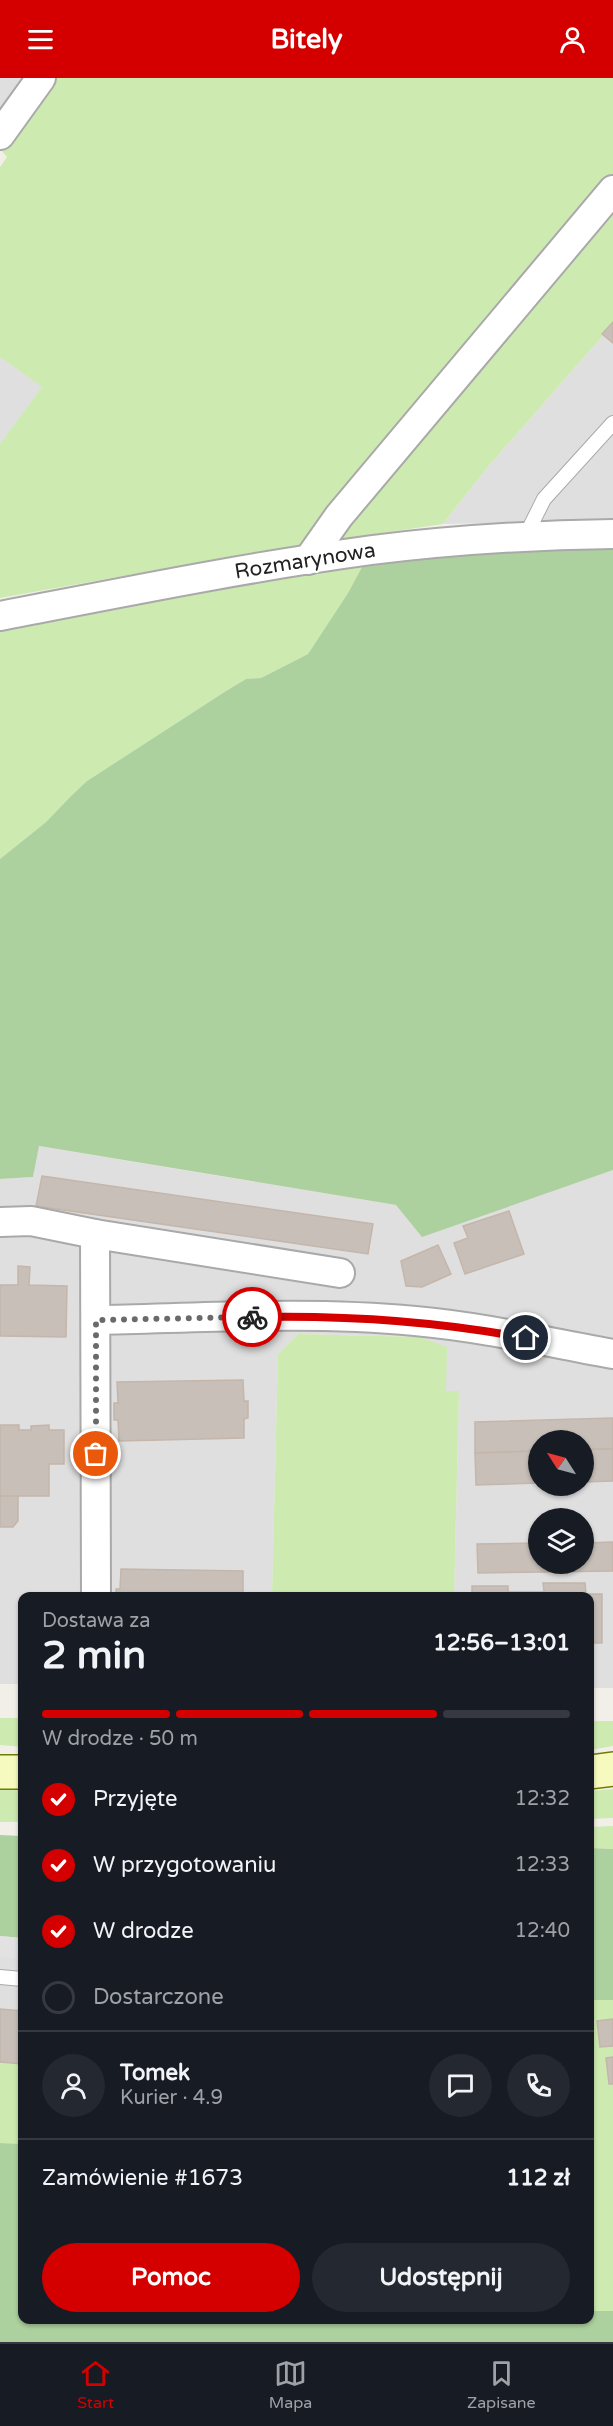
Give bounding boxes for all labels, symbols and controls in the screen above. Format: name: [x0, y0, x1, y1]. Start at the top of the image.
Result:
icon: menu: [24, 23, 57, 56]
text: Bitely: [271, 23, 342, 56]
icon: person: [556, 23, 589, 56]
street label: Rozmarynowa: [233, 538, 377, 584]
courier: [222, 1287, 282, 1347]
icon: bike: [236, 1301, 269, 1334]
pin: [500, 1312, 551, 1363]
icon: home: [509, 1321, 542, 1354]
pin: [70, 1428, 121, 1479]
north arrow: [528, 1430, 594, 1496]
map controls: [528, 1430, 594, 1574]
icon: bag: [79, 1437, 112, 1470]
button: layers: [528, 1508, 594, 1574]
text: Dostawa za: [42, 1609, 150, 1633]
text: 12:56–13:01: [433, 1630, 570, 1656]
text: 2 min: [42, 1632, 146, 1679]
text: W drodze · 50 m: [42, 1727, 198, 1751]
icon: check: [42, 1783, 75, 1816]
text: Przyjęte: [93, 1786, 178, 1812]
text: 12:32: [515, 1787, 570, 1811]
icon: check: [42, 1849, 75, 1882]
text: W przygotowaniu: [93, 1852, 276, 1878]
text: 12:33: [515, 1853, 570, 1877]
icon: check: [42, 1915, 75, 1948]
text: W drodze: [93, 1918, 194, 1944]
text: 12:40: [515, 1919, 570, 1943]
text: Dostarczone: [93, 1984, 224, 2010]
button: person: [42, 2054, 105, 2117]
button: chat: [429, 2054, 492, 2117]
button: phone: [507, 2054, 570, 2117]
text: Tomek: [120, 2060, 190, 2086]
text: Kurier · 4.9: [120, 2086, 223, 2110]
text: Zamówienie #1673: [42, 2165, 243, 2191]
text: 112 zł: [506, 2165, 570, 2191]
button: Pomoc: [42, 2243, 300, 2312]
button: Udostępnij: [312, 2243, 570, 2312]
tab: Start: [77, 2357, 114, 2413]
tab: Mapa: [269, 2357, 312, 2413]
tab: Zapisane: [467, 2357, 536, 2413]

